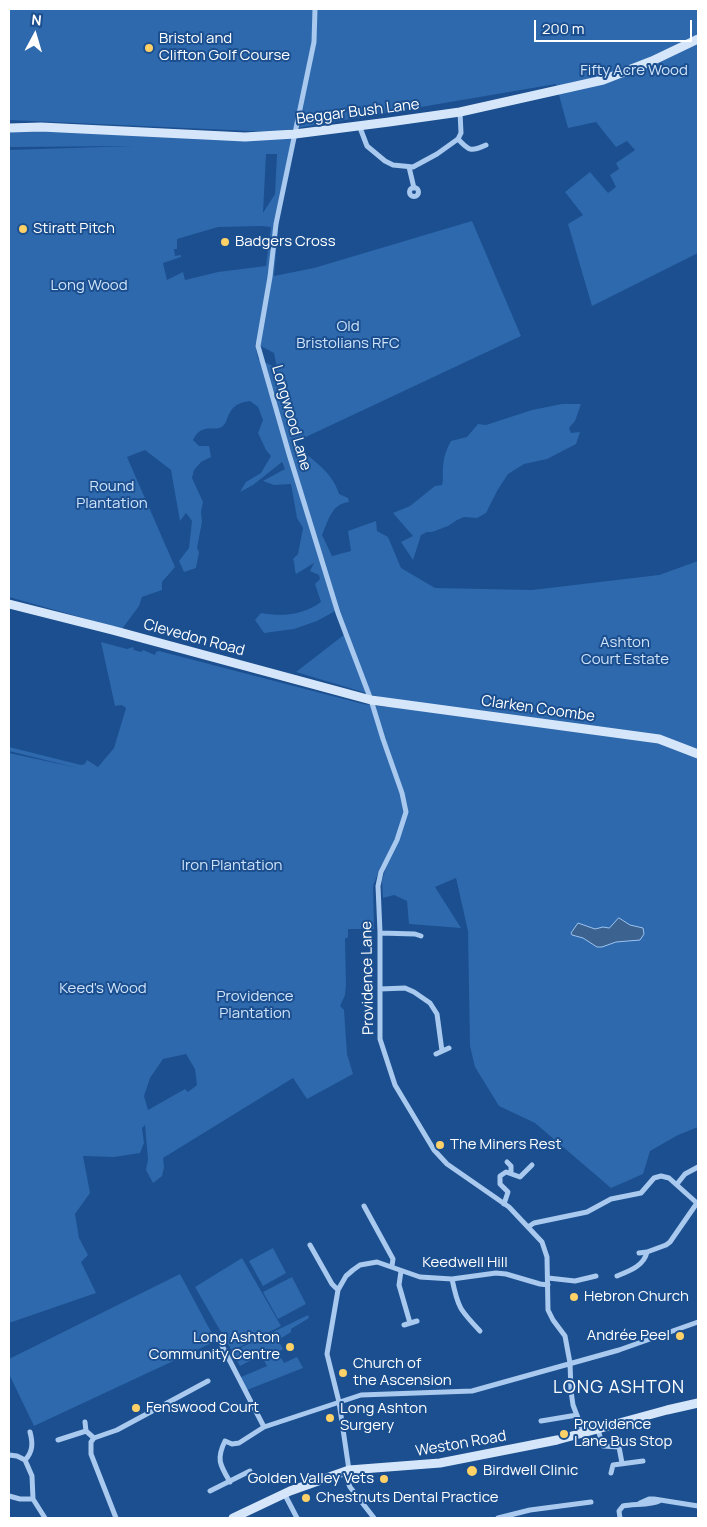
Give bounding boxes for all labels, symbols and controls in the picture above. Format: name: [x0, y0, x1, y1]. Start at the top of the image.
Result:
north arrow: [10, 10, 60, 60]
text: N: [31, 10, 43, 30]
scale bar: [537, 10, 694, 42]
text: 200 m: [542, 18, 585, 39]
place label: Bristol and Clifton Golf Course: [159, 30, 290, 65]
marker: Bristol and Clifton Golf Course: [143, 42, 155, 54]
park label: Fifty Acre Wood: [580, 62, 688, 80]
street label: Beggar Bush Lane: [295, 96, 421, 128]
place label: Stiratt Pitch: [33, 220, 115, 238]
marker: Stiratt Pitch: [17, 223, 29, 235]
place label: Badgers Cross: [235, 233, 336, 251]
marker: Badgers Cross: [219, 236, 231, 248]
park label: Long Wood: [50, 277, 128, 295]
park label: Old Bristolians RFC: [296, 318, 400, 353]
street label: Longwood Lane: [267, 363, 315, 473]
park label: Round Plantation: [76, 478, 148, 513]
street label: Clevedon Road: [141, 616, 247, 660]
park label: Ashton Court Estate: [581, 634, 669, 669]
street label: Clarken Coombe: [480, 692, 596, 726]
park label: Iron Plantation: [182, 857, 282, 875]
street label: Providence Lane: [358, 921, 378, 1035]
park label: Keed's Wood: [59, 980, 147, 998]
park label: Providence Plantation: [216, 988, 294, 1023]
place label: The Miners Rest: [450, 1136, 561, 1154]
marker: The Miners Rest: [434, 1139, 446, 1151]
street label: Keedwell Hill: [422, 1254, 508, 1272]
place label: Hebron Church: [584, 1288, 689, 1306]
marker: Hebron Church: [568, 1291, 580, 1303]
place label: Andrée Peel: [587, 1327, 670, 1345]
place label: Long Ashton Community Centre: [149, 1329, 280, 1364]
marker: Andrée Peel: [674, 1330, 686, 1342]
marker: Long Ashton Community Centre: [284, 1341, 296, 1353]
place label: Church of the Ascension: [353, 1355, 452, 1390]
marker: Church of the Ascension: [337, 1367, 349, 1379]
district label: LONG ASHTON: [552, 1377, 686, 1399]
place label: Fenswood Court: [146, 1399, 259, 1417]
place label: Long Ashton Surgery: [340, 1400, 427, 1435]
marker: Fenswood Court: [130, 1402, 142, 1414]
marker: Long Ashton Surgery: [324, 1412, 336, 1424]
place label: Providence Lane Bus Stop: [574, 1416, 672, 1451]
street label: Weston Road: [414, 1427, 508, 1461]
marker: Providence Lane Bus Stop: [558, 1428, 570, 1440]
place label: Birdwell Clinic: [483, 1462, 578, 1480]
marker: Birdwell Clinic: [465, 1464, 479, 1478]
place label: Golden Valley Vets: [248, 1470, 374, 1488]
marker: Golden Valley Vets: [378, 1473, 390, 1485]
place label: Chestnuts Dental Practice: [316, 1489, 499, 1507]
marker: Chestnuts Dental Practice: [300, 1492, 312, 1504]

